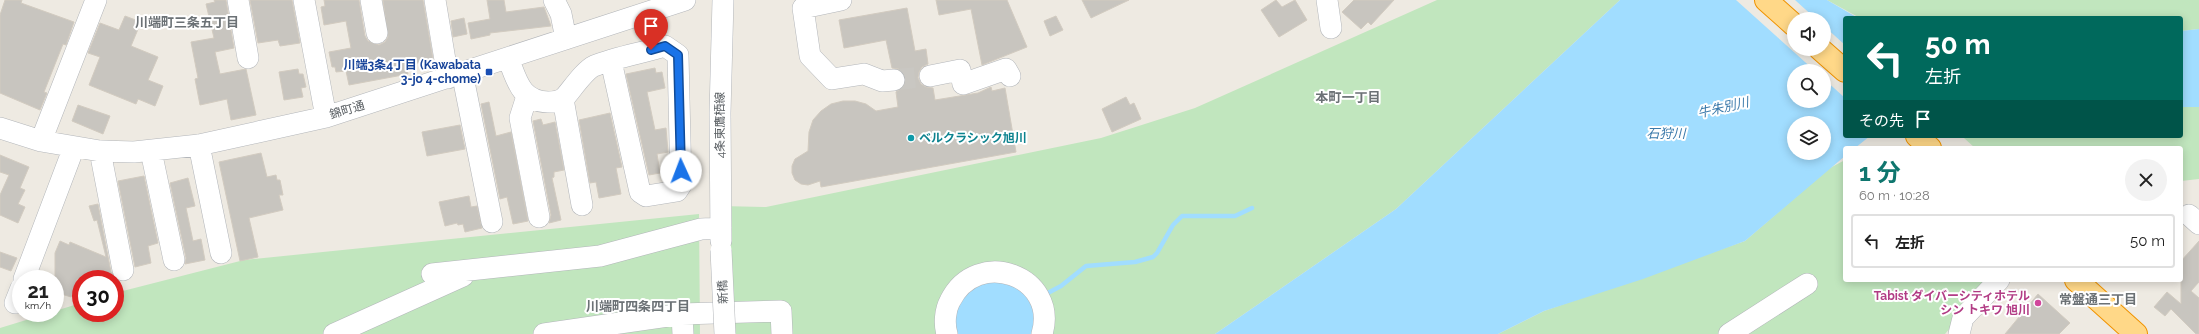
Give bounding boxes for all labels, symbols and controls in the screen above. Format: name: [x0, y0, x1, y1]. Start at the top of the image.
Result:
pin: [634, 9, 668, 50]
map controls: [1787, 12, 1831, 160]
button: sound: [1787, 12, 1831, 56]
district label: 川端町三条五丁目: [135, 15, 239, 30]
icon: arrive: [640, 15, 662, 37]
text: 50 m: [1925, 28, 1991, 61]
icon: left: [1859, 32, 1911, 84]
place label: 川端3条4丁目 (Kawabata 3-jo 4-chome): [343, 58, 481, 86]
button: search: [1787, 64, 1831, 108]
text: 左折: [1925, 66, 1961, 87]
marker: 川端3条4丁目 (Kawabata 3-jo 4-chome): [484, 67, 494, 77]
district label: 本町一丁目: [1315, 90, 1381, 105]
street label: 4条東鷹栖線: [713, 92, 727, 158]
water label: 牛朱別川: [1696, 94, 1752, 121]
street label: 錦町通: [328, 98, 366, 122]
icon: arrive: [1912, 108, 1934, 130]
text: その先: [1859, 112, 1904, 130]
button: layers: [1787, 116, 1831, 160]
water label: 石狩川: [1646, 126, 1687, 141]
place label: ベルクラシック旭川: [919, 131, 1027, 145]
marker: ベルクラシック旭川: [906, 133, 916, 143]
position arrow: [660, 150, 702, 192]
text: 1 分: [1859, 158, 1901, 187]
button: close: [2125, 159, 2167, 201]
text: 60 m · 10:28: [1859, 188, 1930, 203]
icon: left: [1861, 230, 1883, 252]
text: 50 m: [2130, 232, 2165, 250]
text: 左折: [1895, 234, 1925, 252]
speed limit sign: 30: [72, 270, 124, 322]
text: 21: [27, 279, 49, 303]
street label: 新橋: [715, 280, 731, 304]
place label: Tabist ダイバーシティホテル シン トキワ 旭川: [1874, 289, 2030, 317]
district label: 常盤通三丁目: [2059, 292, 2137, 307]
marker: Tabist ダイバーシティホテル シン トキワ 旭川: [2033, 298, 2043, 308]
district label: 川端町四条四丁目: [586, 299, 690, 314]
text: km/h: [25, 300, 51, 311]

